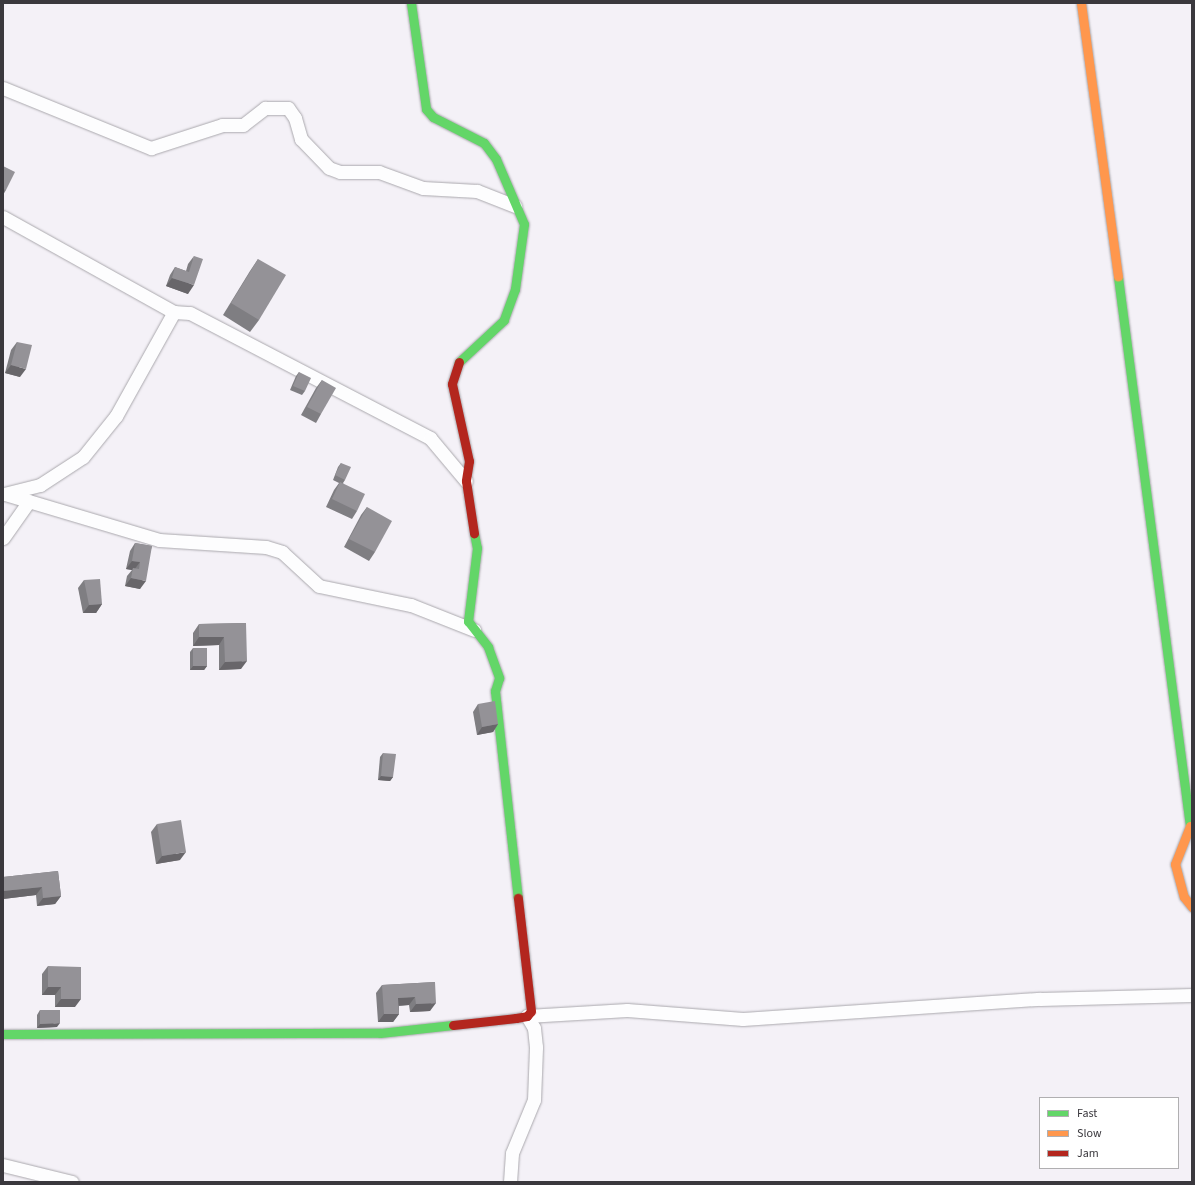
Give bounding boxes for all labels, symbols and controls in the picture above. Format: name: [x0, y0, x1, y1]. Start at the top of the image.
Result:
legend: [1039, 1097, 1179, 1169]
text: Fast: [1077, 1105, 1097, 1122]
text: Slow: [1077, 1125, 1102, 1142]
text: Jam: [1077, 1145, 1099, 1162]

